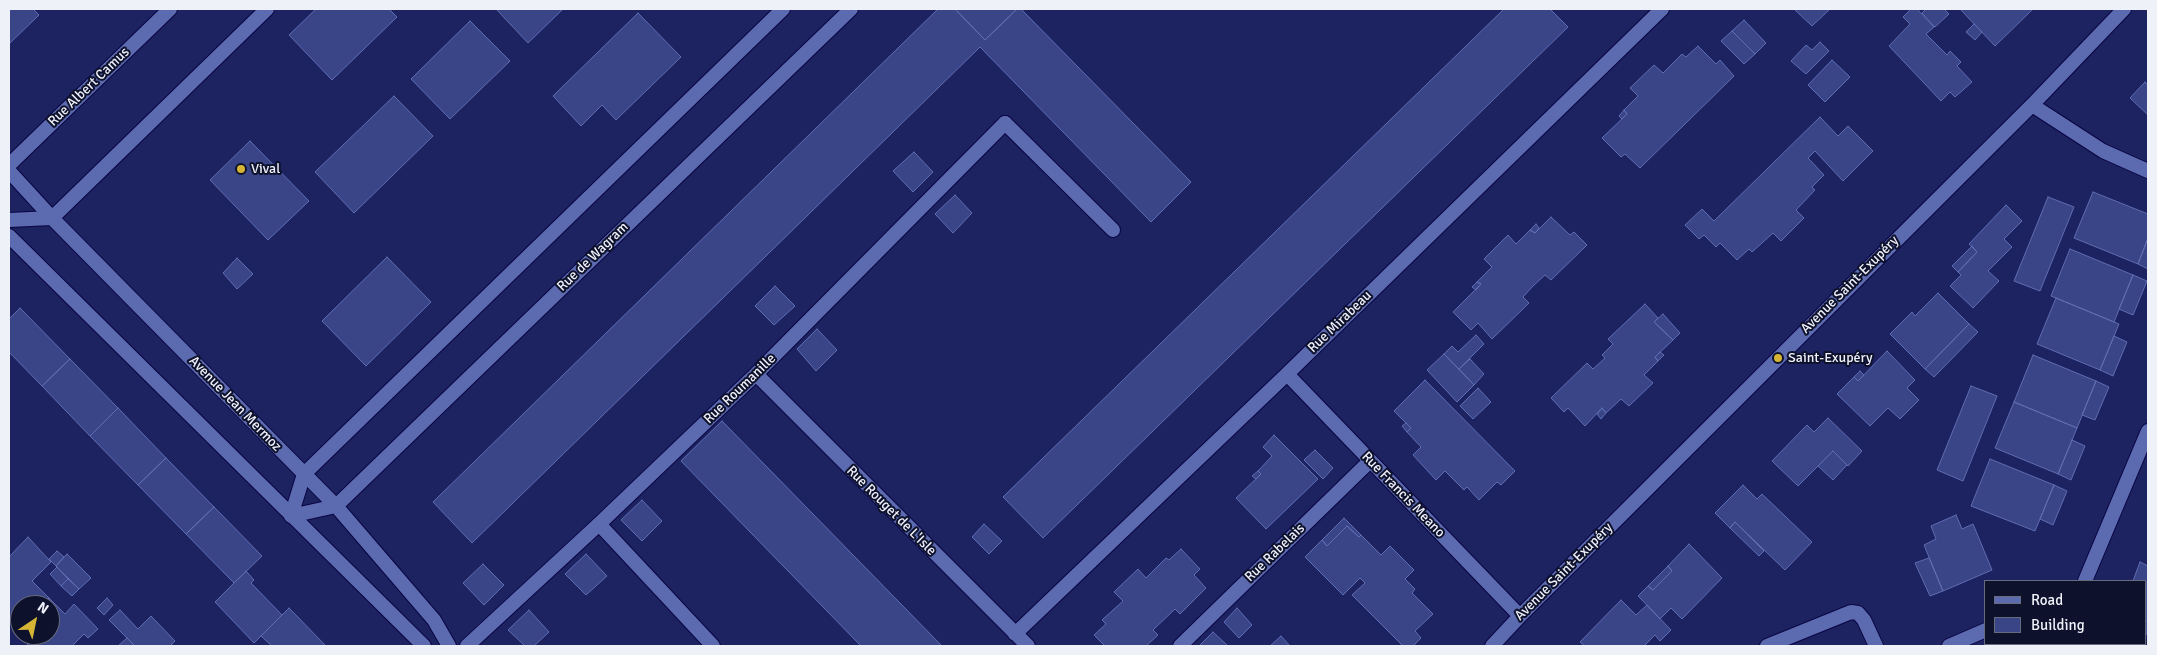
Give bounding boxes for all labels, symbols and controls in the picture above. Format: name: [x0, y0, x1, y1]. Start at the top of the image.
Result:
street label: Rue Albert Camus: [45, 44, 133, 130]
place label: Vival: [251, 161, 280, 177]
marker: Vival: [235, 163, 247, 175]
street label: Rue de Wagram: [554, 219, 632, 295]
street label: Avenue Saint-Exupéry: [1798, 233, 1902, 337]
street label: Rue Mirabeau: [1305, 287, 1375, 357]
street label: Rue Roumanille: [701, 350, 779, 428]
place label: Saint-Exupéry: [1788, 350, 1873, 366]
marker: Saint-Exupéry: [1772, 352, 1784, 364]
street label: Avenue Jean Mermoz: [185, 353, 285, 455]
street label: Rue Francis Meano: [1358, 449, 1448, 541]
street label: Rue Rouget de L'Isle: [843, 463, 939, 559]
street label: Rue Rabelais: [1242, 520, 1308, 586]
street label: Avenue Saint-Exupéry: [1512, 520, 1616, 624]
legend: [1984, 580, 2147, 645]
text: Road: [2031, 591, 2063, 609]
north arrow: [10, 595, 60, 645]
text: N: [34, 598, 52, 618]
text: Building: [2031, 616, 2085, 634]

